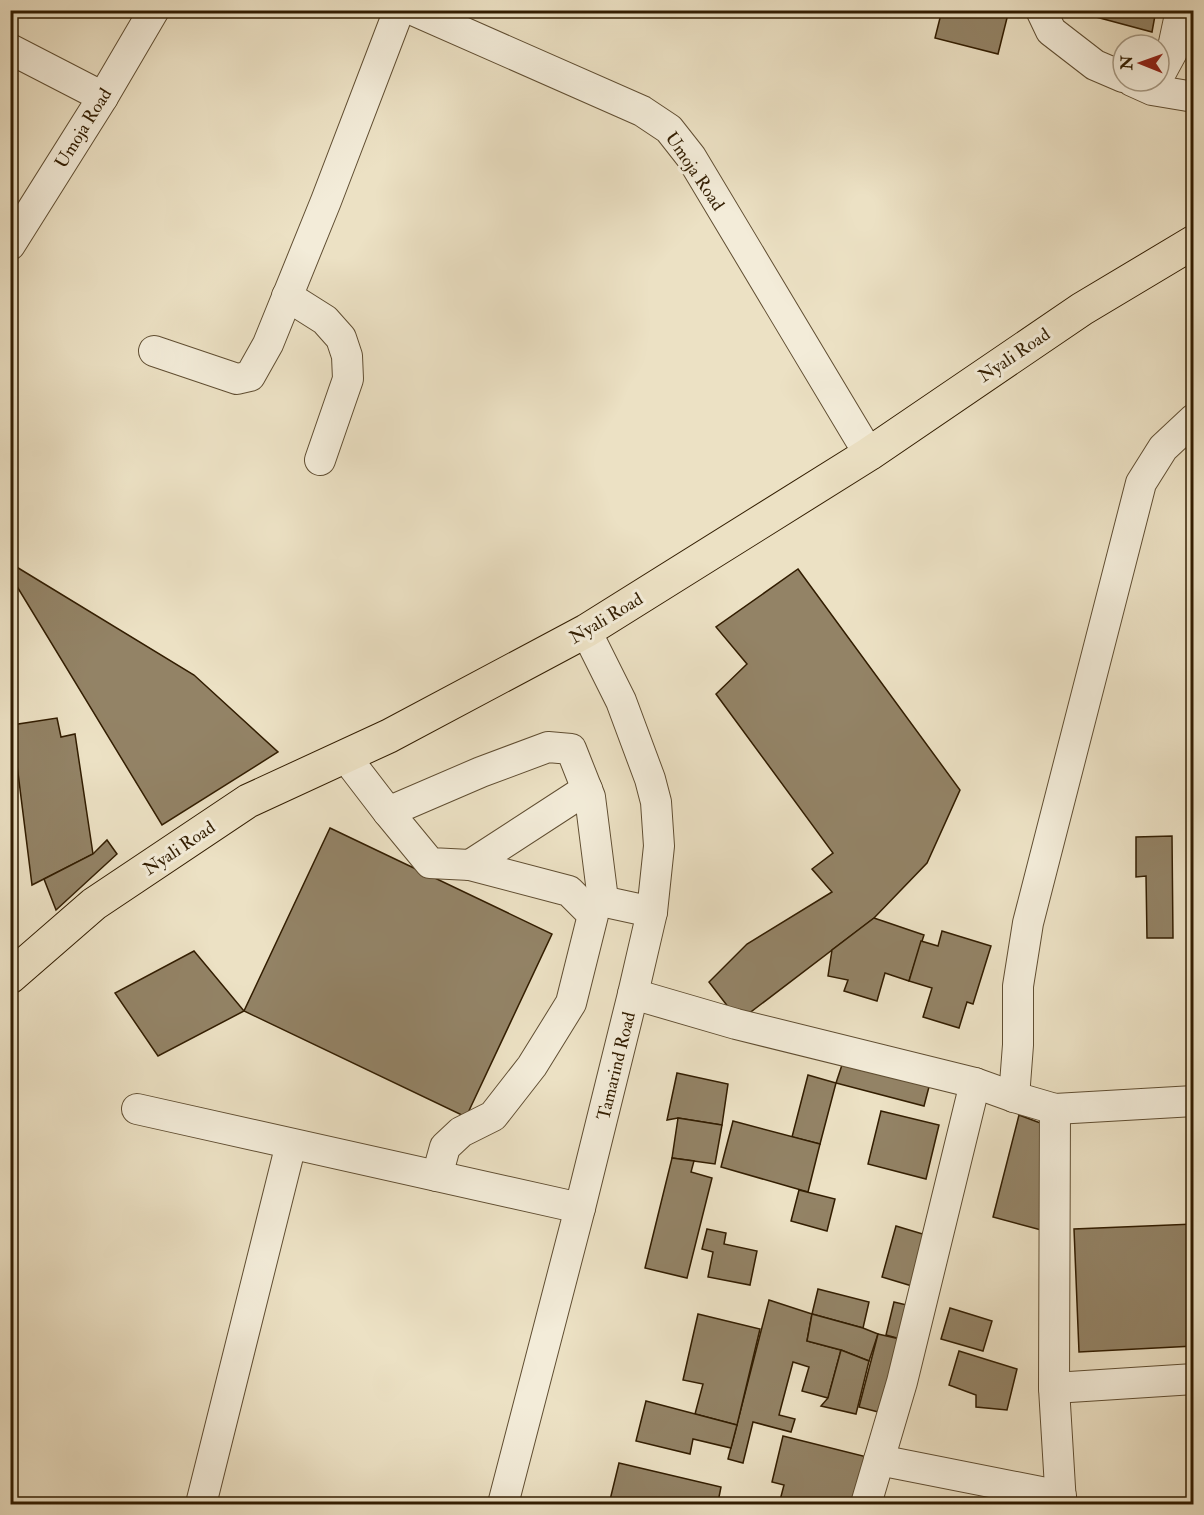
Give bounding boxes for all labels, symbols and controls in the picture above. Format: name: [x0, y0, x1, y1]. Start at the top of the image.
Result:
north arrow: [1111, 33, 1171, 93]
text: N: [1117, 55, 1137, 71]
street label: Umoja Road: [50, 84, 117, 173]
street label: Umoja Road: [660, 127, 729, 215]
street label: Nyali Road: [974, 323, 1055, 388]
street label: Nyali Road: [565, 587, 647, 649]
street label: Nyali Road: [139, 816, 220, 881]
street label: Tamarind Road: [592, 1009, 641, 1123]

